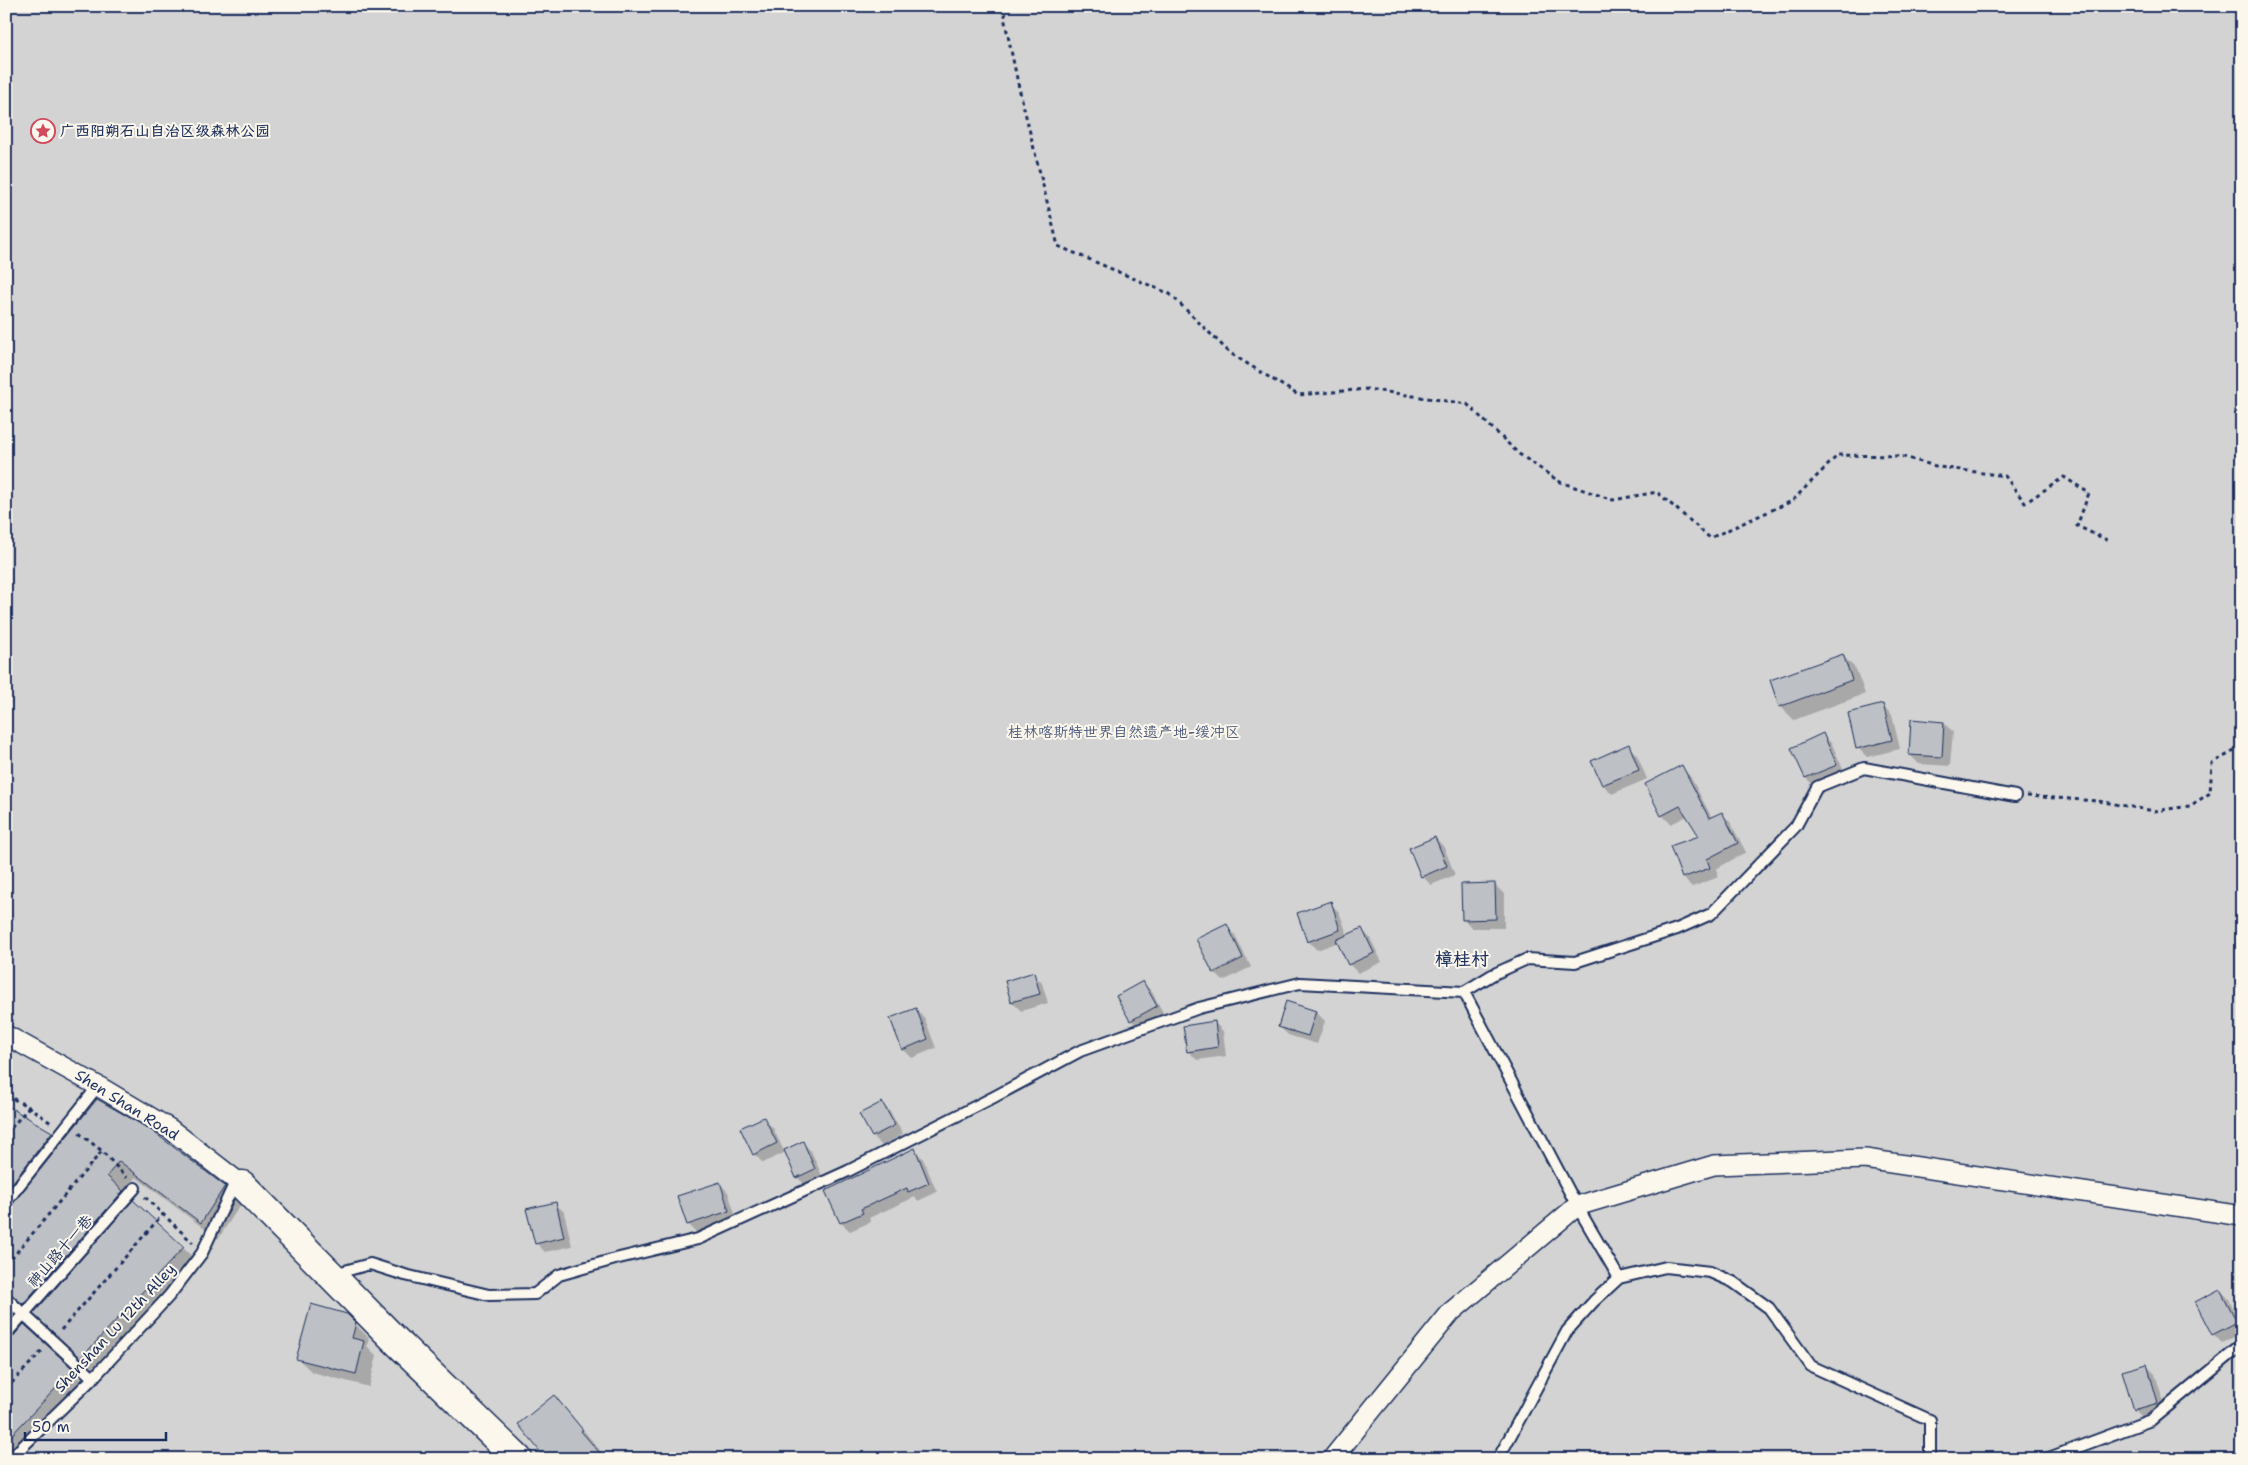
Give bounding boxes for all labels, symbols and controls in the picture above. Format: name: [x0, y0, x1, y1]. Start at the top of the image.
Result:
place icon: 广西阳朔石山自治区级森林公园: [30, 118, 56, 144]
place label: 广西阳朔石山自治区级森林公园: [60, 121, 270, 141]
park label: 桂林喀斯特世界自然遗产地-缓冲区: [1008, 722, 1240, 742]
district label: 樟桂村: [1435, 947, 1489, 971]
street label: Shen Shan Road: [71, 1065, 183, 1145]
street label: 神山路十一巷: [23, 1210, 97, 1292]
street label: Shenshan Lu 12th Alley: [50, 1259, 180, 1397]
scale bar: [25, 1410, 166, 1442]
text: 50 m: [32, 1417, 70, 1437]

